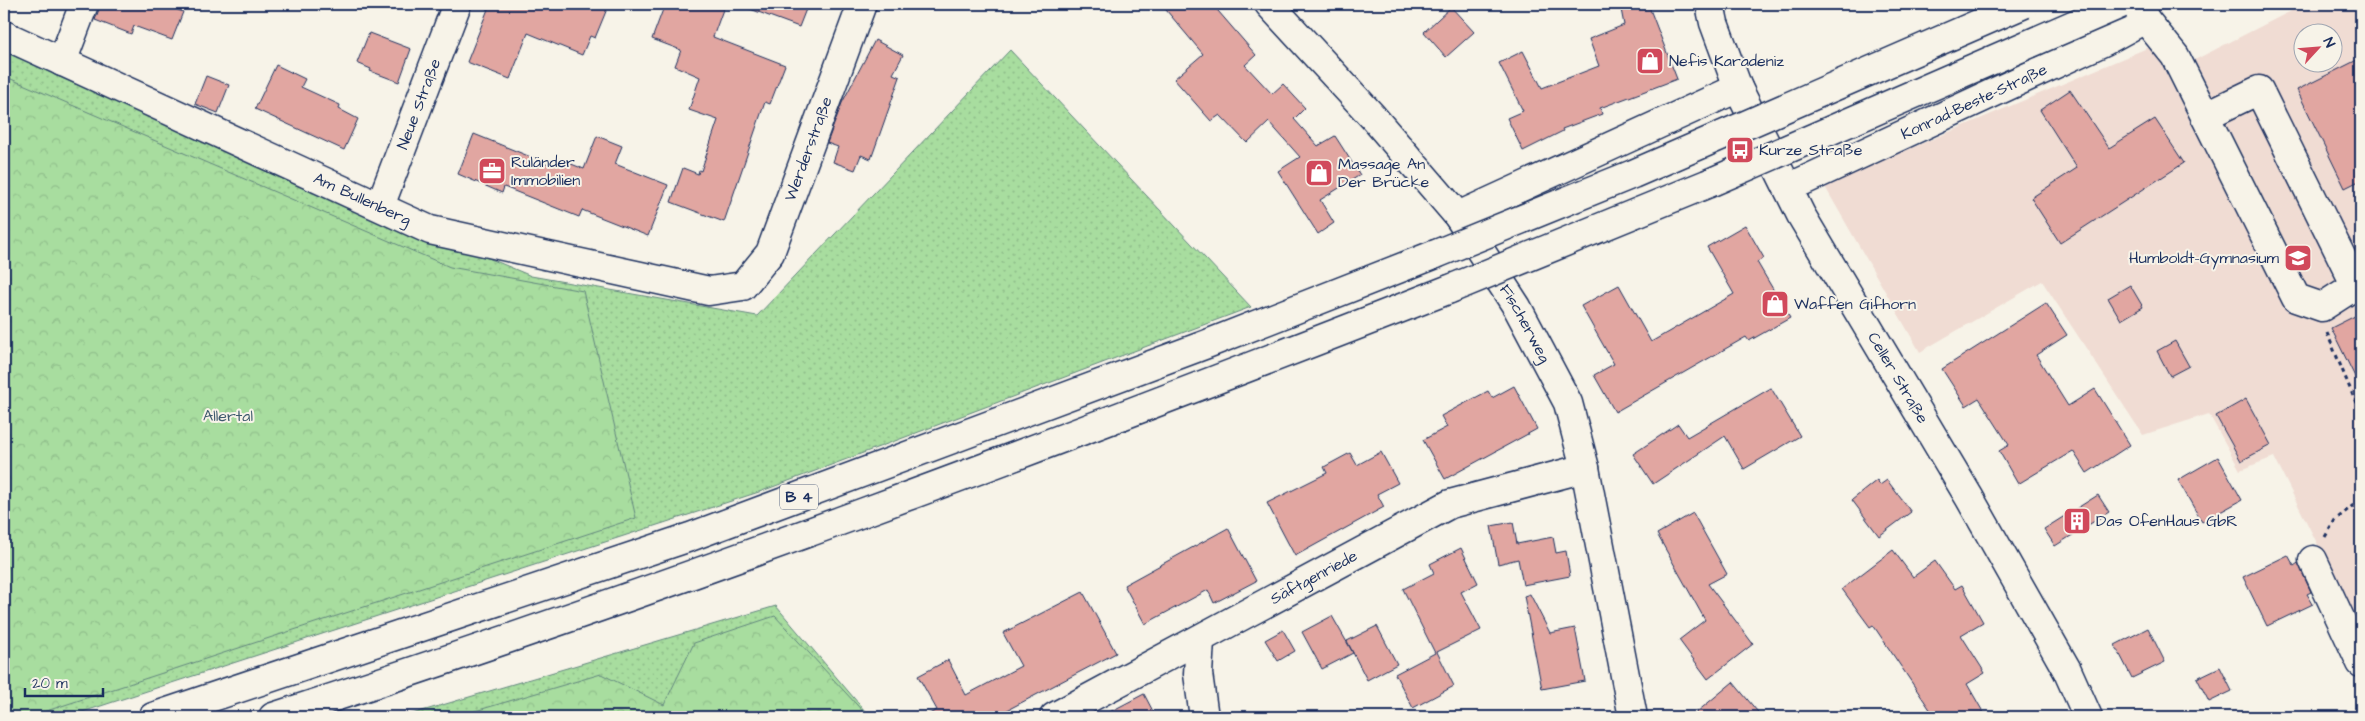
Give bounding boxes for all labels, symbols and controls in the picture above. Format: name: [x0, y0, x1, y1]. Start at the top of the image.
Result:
north arrow: [2292, 22, 2342, 72]
text: N: [2318, 34, 2340, 51]
shop icon: Nefis Karadeniz: [1635, 46, 1665, 76]
place label: Nefis Karadeniz: [1669, 50, 1784, 72]
street label: Neue Straße: [392, 55, 446, 153]
street label: Konrad-Beste-Straße: [1897, 58, 2051, 145]
street label: Werderstraße: [779, 93, 838, 204]
bus stop icon: Kurze Straße: [1725, 135, 1755, 165]
place label: Kurze Straße: [1759, 139, 1863, 161]
place label: Ruländer Immobilien: [511, 151, 580, 191]
place label: Massage An Der Brücke: [1338, 153, 1430, 193]
office icon: Ruländer Immobilien: [477, 156, 507, 186]
shop icon: Massage An Der Brücke: [1304, 158, 1334, 188]
street label: Am Bullenberg: [310, 167, 415, 232]
school or university icon: Humboldt-Gymnasium: [2283, 243, 2313, 273]
place label: Humboldt-Gymnasium: [2129, 247, 2280, 270]
street label: Fischerweg: [1494, 280, 1556, 367]
shop icon: Waffen Gifhorn: [1760, 289, 1790, 319]
place label: Waffen Gifhorn: [1794, 293, 1916, 315]
street label: Celler Straße: [1862, 328, 1934, 428]
park label: Allertal: [203, 405, 253, 427]
road number: B 4: [780, 484, 818, 510]
building icon: Das OfenHaus GbR: [2062, 506, 2092, 536]
place label: Das OfenHaus GbR: [2096, 510, 2238, 532]
street label: Säftgenriede: [1266, 545, 1362, 610]
scale bar: [25, 666, 102, 698]
text: 20 m: [32, 673, 68, 694]

